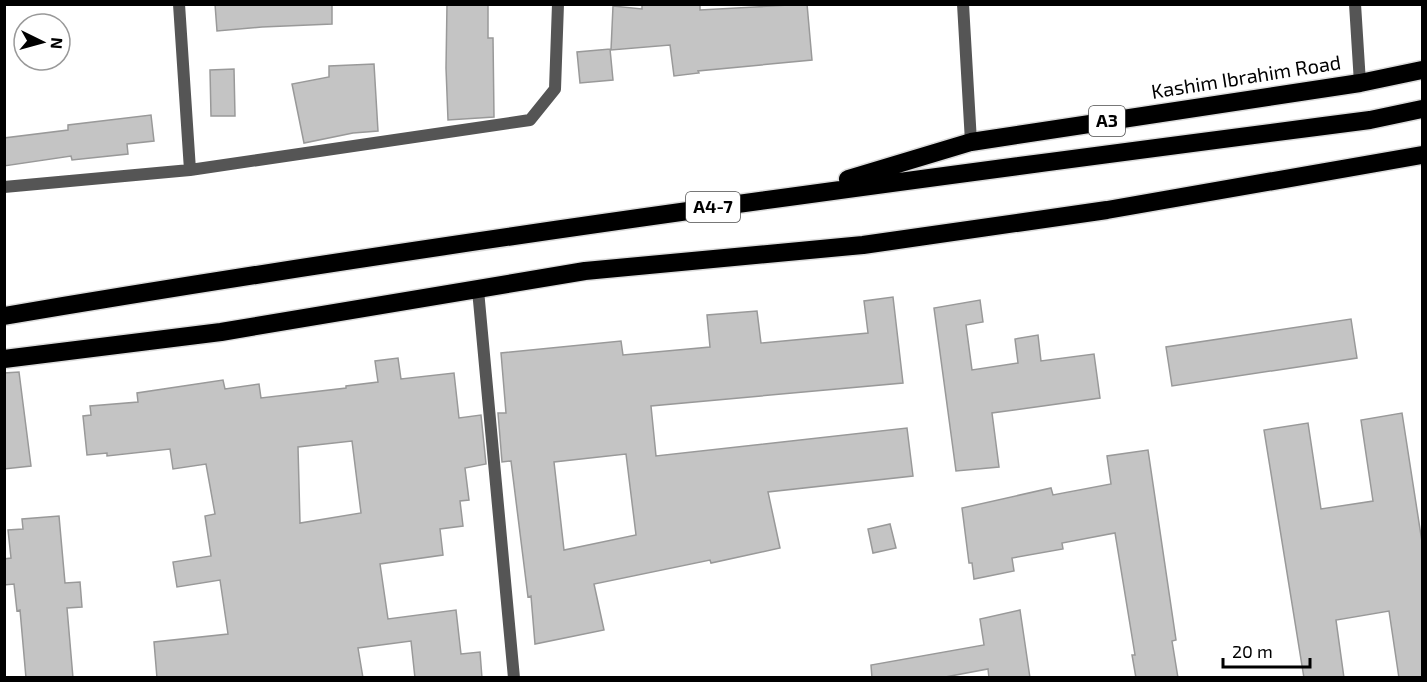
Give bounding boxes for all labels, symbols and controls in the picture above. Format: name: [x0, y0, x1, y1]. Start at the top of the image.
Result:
north arrow: [12, 12, 72, 72]
text: N: [47, 37, 67, 50]
street label: Kashim Ibrahim Road: [1149, 49, 1342, 103]
road number: A3: [1089, 106, 1125, 136]
road number: A4-7: [686, 192, 740, 222]
scale bar: [1223, 631, 1310, 669]
text: 20 m: [1232, 640, 1273, 662]

